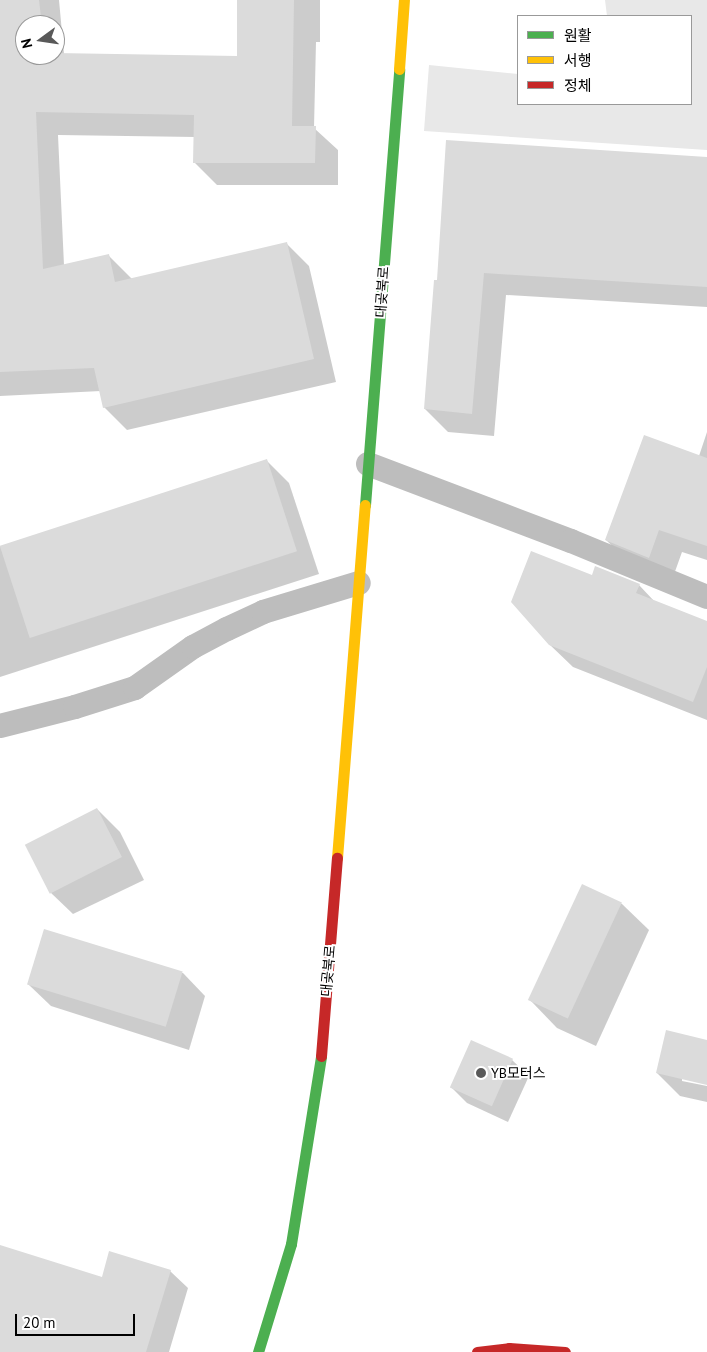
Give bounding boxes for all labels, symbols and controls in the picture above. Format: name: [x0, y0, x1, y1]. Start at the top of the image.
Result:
north arrow: [15, 15, 65, 65]
legend: [517, 15, 692, 105]
text: 원활: [564, 26, 592, 45]
text: N: [17, 37, 36, 50]
text: 서행: [564, 51, 592, 70]
text: 정체: [564, 76, 592, 95]
street label: 대곶북로: [372, 266, 392, 318]
street label: 대곶북로: [317, 945, 339, 997]
place label: YB모터스: [491, 1065, 546, 1081]
marker: YB모터스: [475, 1067, 487, 1079]
scale bar: [18, 1304, 138, 1336]
text: 20 m: [23, 1313, 56, 1332]

